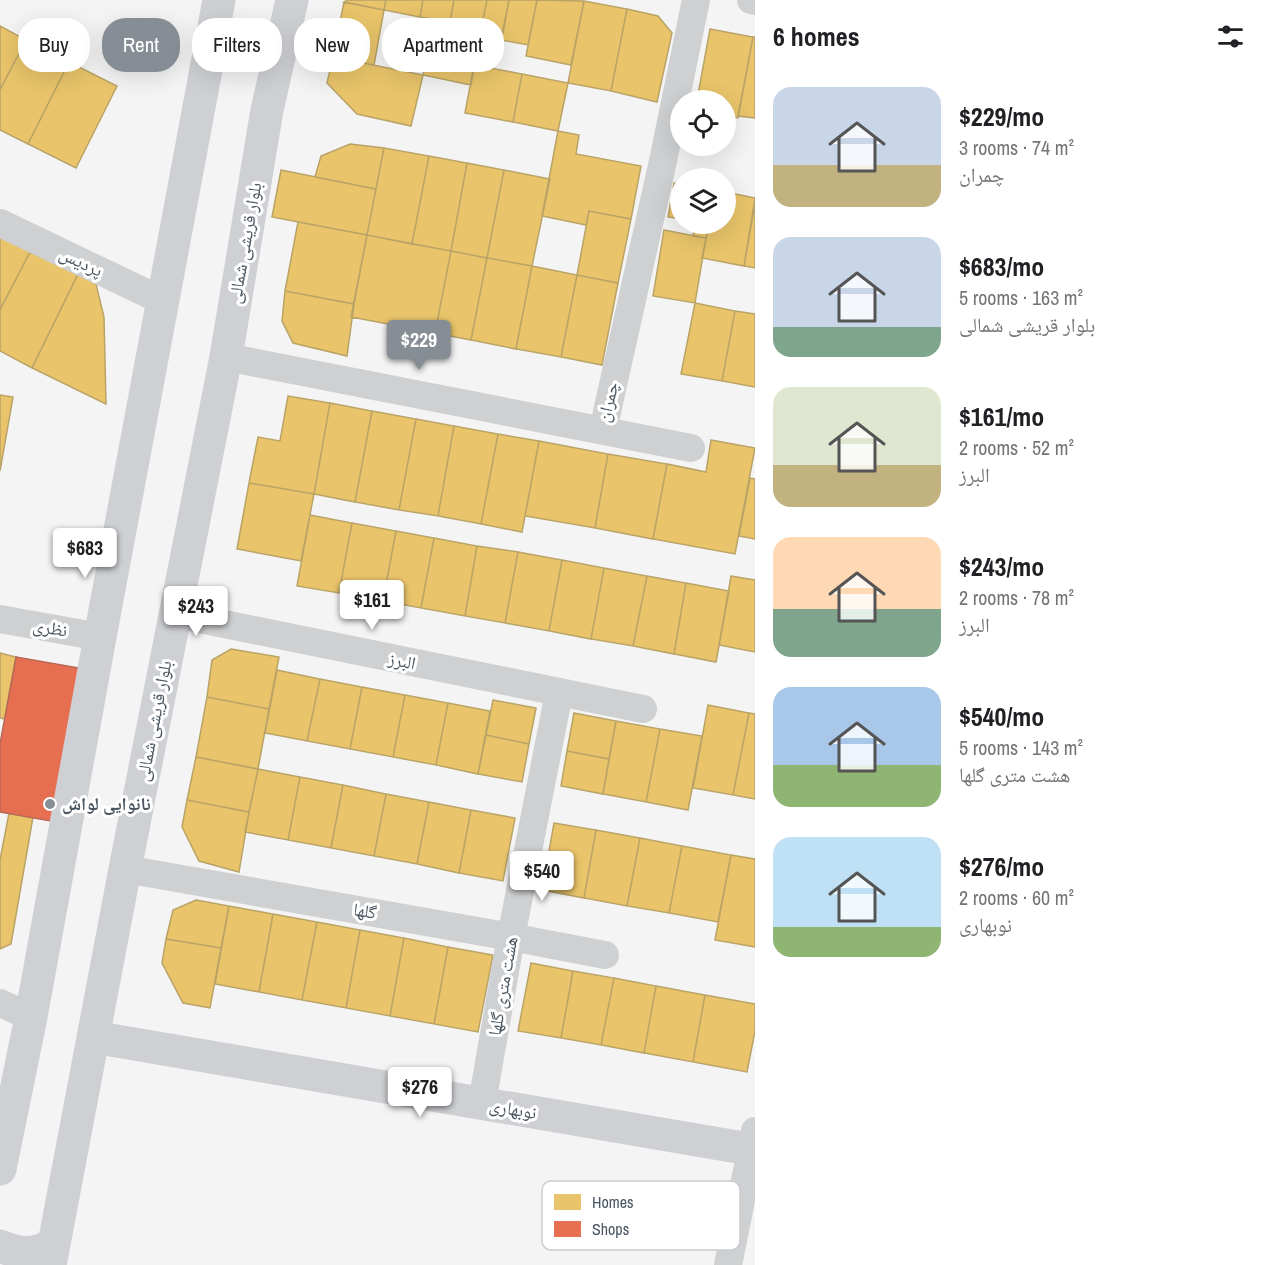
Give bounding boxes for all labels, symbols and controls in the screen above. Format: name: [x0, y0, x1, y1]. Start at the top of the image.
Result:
chip: Buy: [18, 18, 90, 72]
chip: Rent: [102, 18, 180, 72]
chip: Filters: [192, 18, 282, 72]
chip: New: [294, 18, 370, 72]
chip: Apartment: [382, 18, 504, 72]
text: 6 homes: [773, 19, 860, 54]
icon: filters: [1214, 20, 1247, 53]
map controls: [670, 90, 736, 234]
button: locate: [670, 90, 736, 156]
text: $229/mo: [959, 99, 1044, 134]
icon: home: [821, 111, 893, 183]
text: 3 rooms · 74 m²: [959, 134, 1074, 161]
text: چمران: [959, 161, 1005, 188]
button: layers: [670, 168, 736, 234]
street label: بلوار قریشی شمالی: [222, 180, 267, 305]
street label: پردیس: [55, 241, 107, 282]
text: $683/mo: [959, 249, 1044, 284]
icon: home: [821, 261, 893, 333]
text: 5 rooms · 163 m²: [959, 284, 1083, 311]
text: بلوار قریشی شمالی: [959, 311, 1095, 338]
pin: $229: [383, 320, 455, 371]
text: $229: [401, 326, 437, 353]
street label: چمران: [590, 379, 625, 425]
text: $161/mo: [959, 399, 1044, 434]
icon: home: [821, 411, 893, 483]
text: 2 rooms · 52 m²: [959, 434, 1074, 461]
text: البرز: [959, 461, 990, 488]
pin: $683: [49, 528, 121, 579]
text: $683: [67, 534, 103, 561]
text: $243/mo: [959, 549, 1044, 584]
icon: home: [821, 561, 893, 633]
pin: $161: [336, 580, 408, 631]
text: 2 rooms · 78 m²: [959, 584, 1074, 611]
pin: $243: [160, 586, 232, 637]
text: $161: [354, 586, 390, 613]
text: $243: [178, 592, 214, 619]
text: البرز: [959, 611, 990, 638]
street label: نظری: [31, 612, 69, 643]
street label: البرز: [385, 645, 418, 676]
street label: بلوار قریشی شمالی: [130, 658, 177, 783]
text: $540/mo: [959, 699, 1044, 734]
icon: home: [821, 711, 893, 783]
text: 5 rooms · 143 m²: [959, 734, 1083, 761]
text: هشت متری گلها: [959, 761, 1071, 788]
place label: نانوایی لواش: [62, 791, 151, 816]
marker: نانوایی لواش: [43, 797, 57, 811]
text: $276/mo: [959, 849, 1044, 884]
pin: $540: [506, 851, 578, 902]
text: $540: [524, 857, 560, 884]
icon: home: [821, 861, 893, 933]
text: 2 rooms · 60 m²: [959, 884, 1074, 911]
street label: گلها: [351, 896, 379, 925]
text: نوبهاری: [959, 911, 1012, 938]
street label: هشت متری گلها: [481, 934, 524, 1038]
pin: $276: [384, 1067, 456, 1118]
text: $276: [402, 1073, 438, 1100]
street label: نوبهاری: [487, 1092, 539, 1125]
legend: [542, 1181, 740, 1250]
text: Homes: [592, 1191, 634, 1213]
text: Shops: [592, 1218, 629, 1240]

